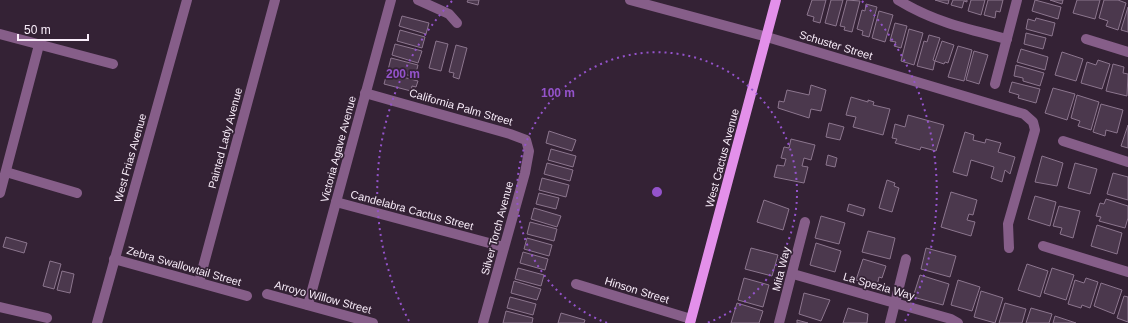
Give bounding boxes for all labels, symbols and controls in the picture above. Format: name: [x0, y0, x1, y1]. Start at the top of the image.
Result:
scale bar: [18, 16, 88, 42]
text: 50 m: [24, 23, 51, 37]
street label: Schuster Street: [798, 28, 874, 62]
text: 200 m: [386, 67, 420, 81]
street label: Painted Lady Avenue: [206, 86, 244, 190]
street label: California Palm Street: [408, 86, 514, 128]
text: 100 m: [541, 86, 575, 100]
street label: Victoria Agave Avenue: [318, 94, 358, 204]
street label: West Cactus Avenue: [703, 107, 741, 209]
street label: West Frias Avenue: [112, 112, 148, 204]
street label: Silver Torch Avenue: [479, 180, 515, 276]
centre of rings: [650, 185, 664, 199]
street label: Candelabra Cactus Street: [349, 188, 475, 232]
street label: Zebra Swallowtail Street: [125, 244, 243, 288]
street label: Mita Way: [770, 245, 792, 292]
street label: La Spezia Way: [842, 270, 916, 302]
street label: Hinson Street: [603, 275, 671, 305]
street label: Arroyo Willow Street: [273, 278, 373, 316]

